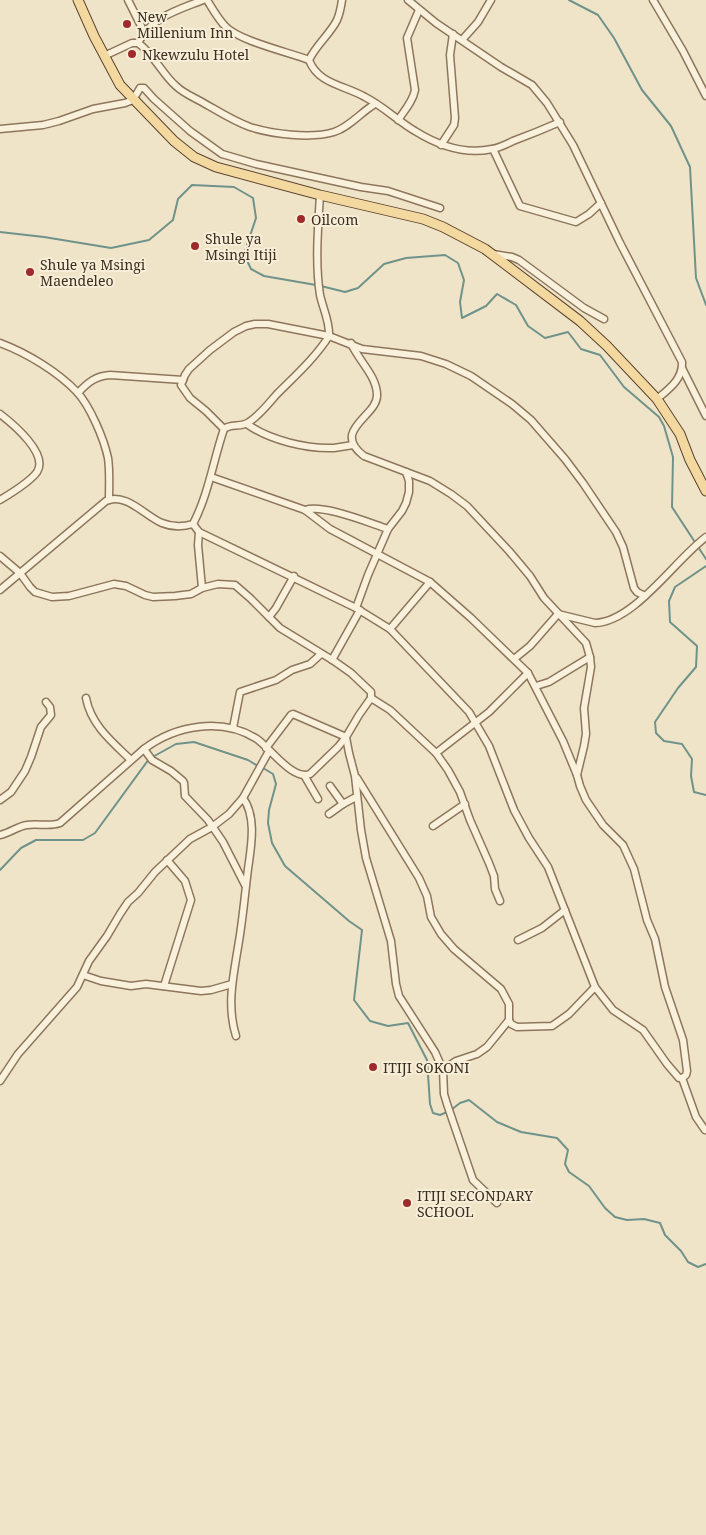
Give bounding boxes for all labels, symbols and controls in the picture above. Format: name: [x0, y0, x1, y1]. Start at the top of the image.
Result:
place label: New Millenium Inn: [137, 7, 233, 42]
marker: New Millenium Inn: [121, 18, 133, 30]
place label: Nkewzulu Hotel: [142, 45, 250, 64]
marker: Nkewzulu Hotel: [126, 48, 138, 60]
place label: Oilcom: [311, 210, 358, 229]
marker: Oilcom: [295, 213, 307, 225]
place label: Shule ya Msingi Itiji: [205, 229, 277, 264]
marker: Shule ya Msingi Itiji: [189, 240, 201, 252]
place label: Shule ya Msingi Maendeleo: [40, 255, 146, 290]
marker: Shule ya Msingi Maendeleo: [24, 266, 36, 278]
place label: ITIJI SOKONI: [383, 1058, 469, 1077]
marker: ITIJI SOKONI: [367, 1061, 379, 1073]
place label: ITIJI SECONDARY SCHOOL: [417, 1186, 533, 1221]
marker: ITIJI SECONDARY SCHOOL: [401, 1197, 413, 1209]

